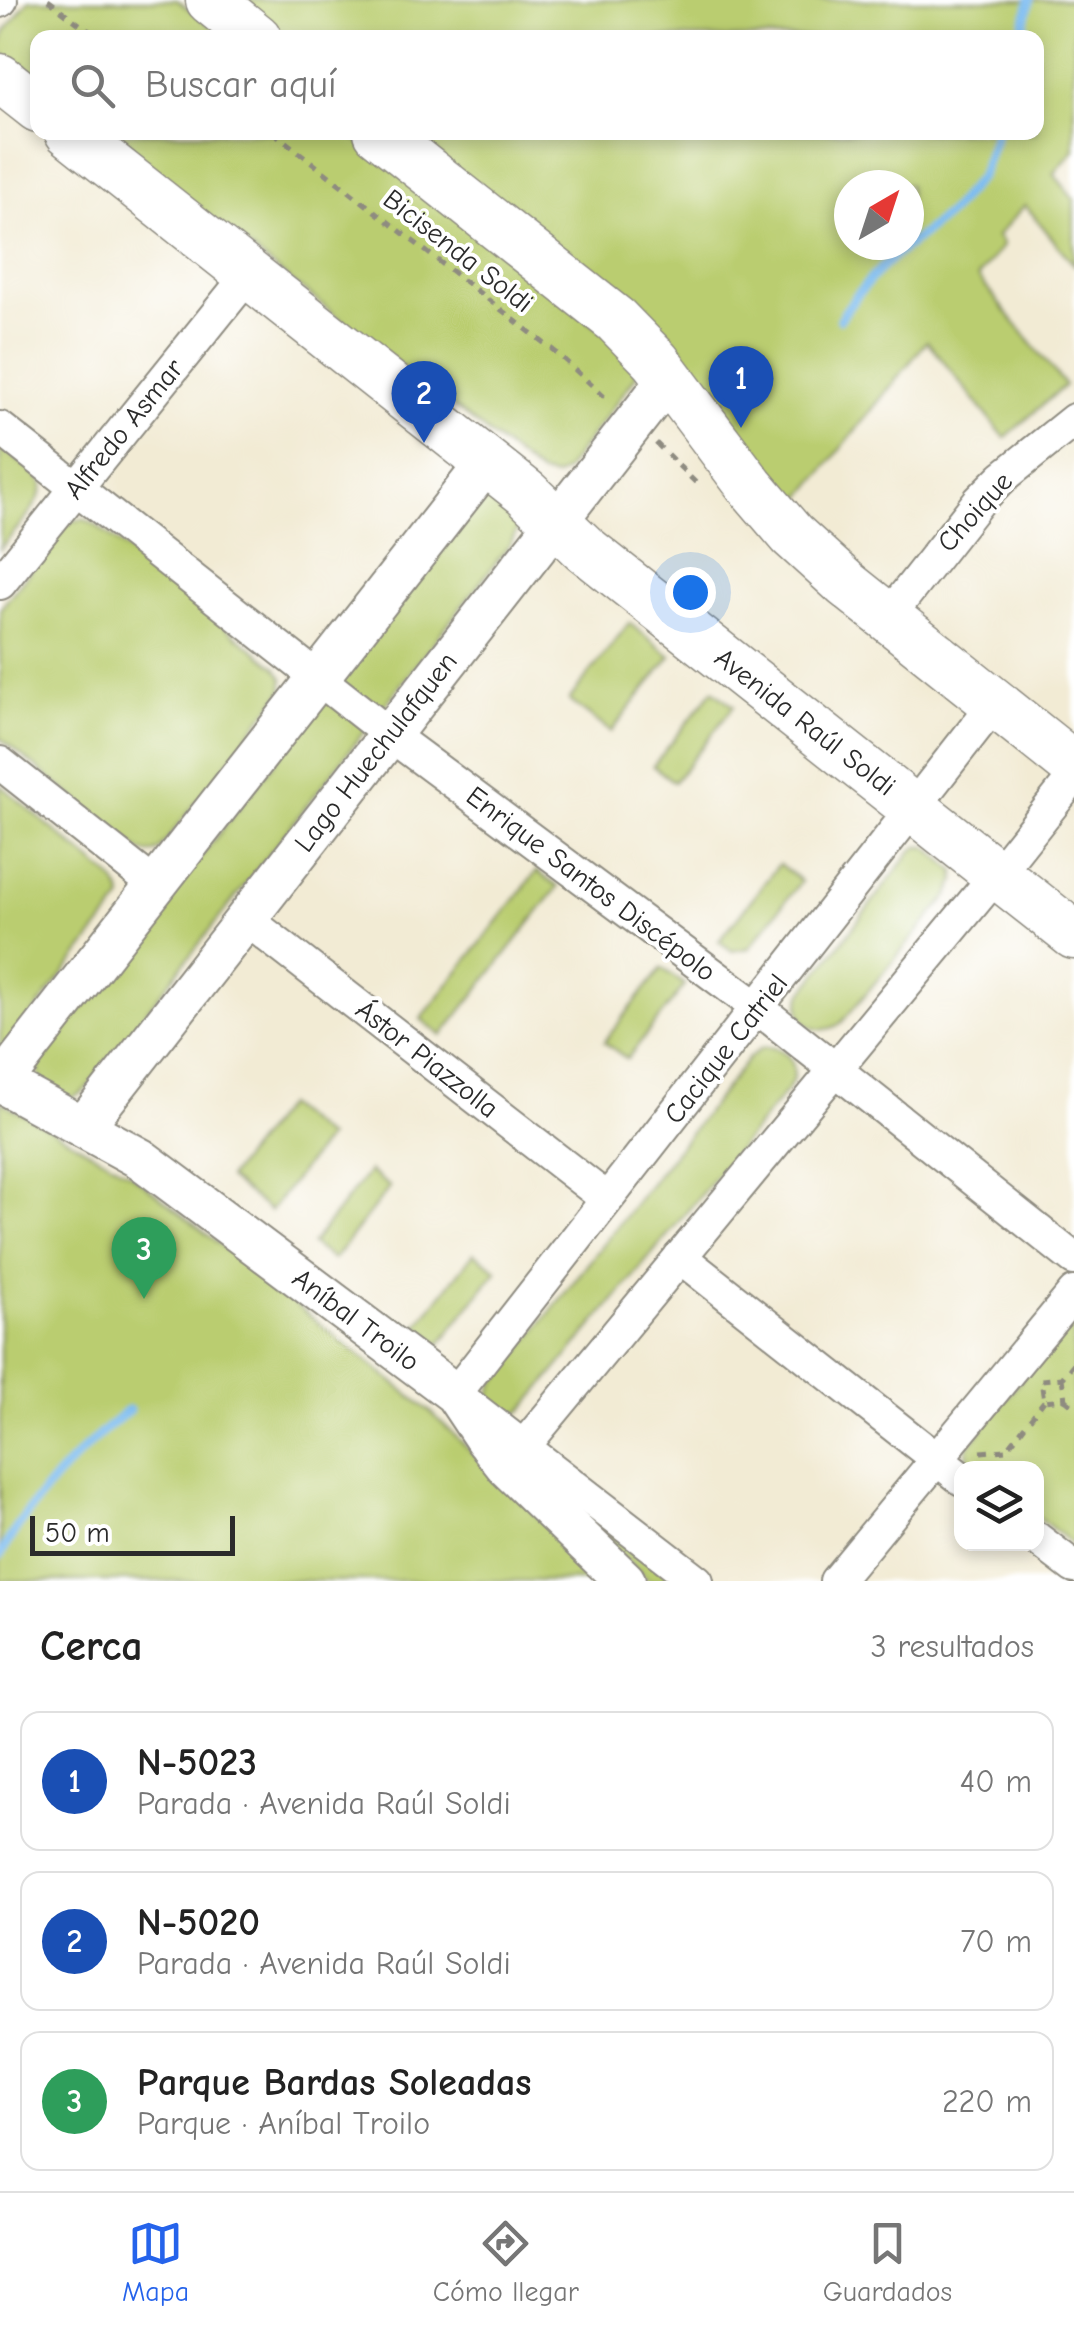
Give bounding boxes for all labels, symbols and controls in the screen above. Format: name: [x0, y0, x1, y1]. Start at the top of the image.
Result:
search box: [30, 30, 1044, 140]
icon: search: [65, 58, 120, 113]
text: Buscar aquí: [145, 63, 337, 107]
north arrow: [834, 170, 924, 260]
street label: Bicisenda Soldi: [377, 183, 539, 319]
pin: 1: [708, 346, 774, 428]
street label: Alfredo Asmar: [58, 353, 190, 505]
pin: 2: [392, 360, 456, 443]
street label: Choique: [931, 466, 1019, 558]
your location: [665, 567, 716, 618]
street label: Avenida Raúl Soldi: [708, 642, 902, 802]
street label: Lago Huechulafquen: [288, 646, 464, 858]
street label: Enrique Santos Discépolo: [460, 780, 722, 988]
street label: Cacique Catriel: [658, 968, 794, 1130]
street label: Ástor Piazzolla: [349, 993, 505, 1125]
pin: 3: [112, 1216, 176, 1299]
street label: Aníbal Troilo: [286, 1262, 426, 1378]
map controls: [954, 1461, 1044, 1551]
button: layers: [954, 1461, 1044, 1551]
scale bar: [30, 1511, 235, 1556]
text: 50 m: [45, 1517, 110, 1549]
text: Cerca: [40, 1622, 143, 1671]
text: 3 resultados: [871, 1628, 1034, 1665]
text: N-5023: [137, 1741, 257, 1785]
text: 1: [68, 1763, 81, 1800]
text: 40 m: [960, 1763, 1032, 1800]
text: Parada · Avenida Raúl Soldi: [137, 1785, 511, 1822]
text: N-5020: [137, 1901, 260, 1945]
text: 2: [67, 1923, 82, 1960]
text: 70 m: [960, 1923, 1032, 1960]
text: Parada · Avenida Raúl Soldi: [137, 1945, 511, 1982]
text: Parque Bardas Soleadas: [137, 2061, 532, 2105]
text: 3: [67, 2083, 82, 2120]
text: 220 m: [942, 2083, 1032, 2120]
text: Parque · Aníbal Troilo: [137, 2105, 430, 2142]
tab: Mapa: [122, 2216, 189, 2308]
tab: Cómo llegar: [433, 2216, 579, 2308]
tab: Guardados: [823, 2216, 952, 2308]

